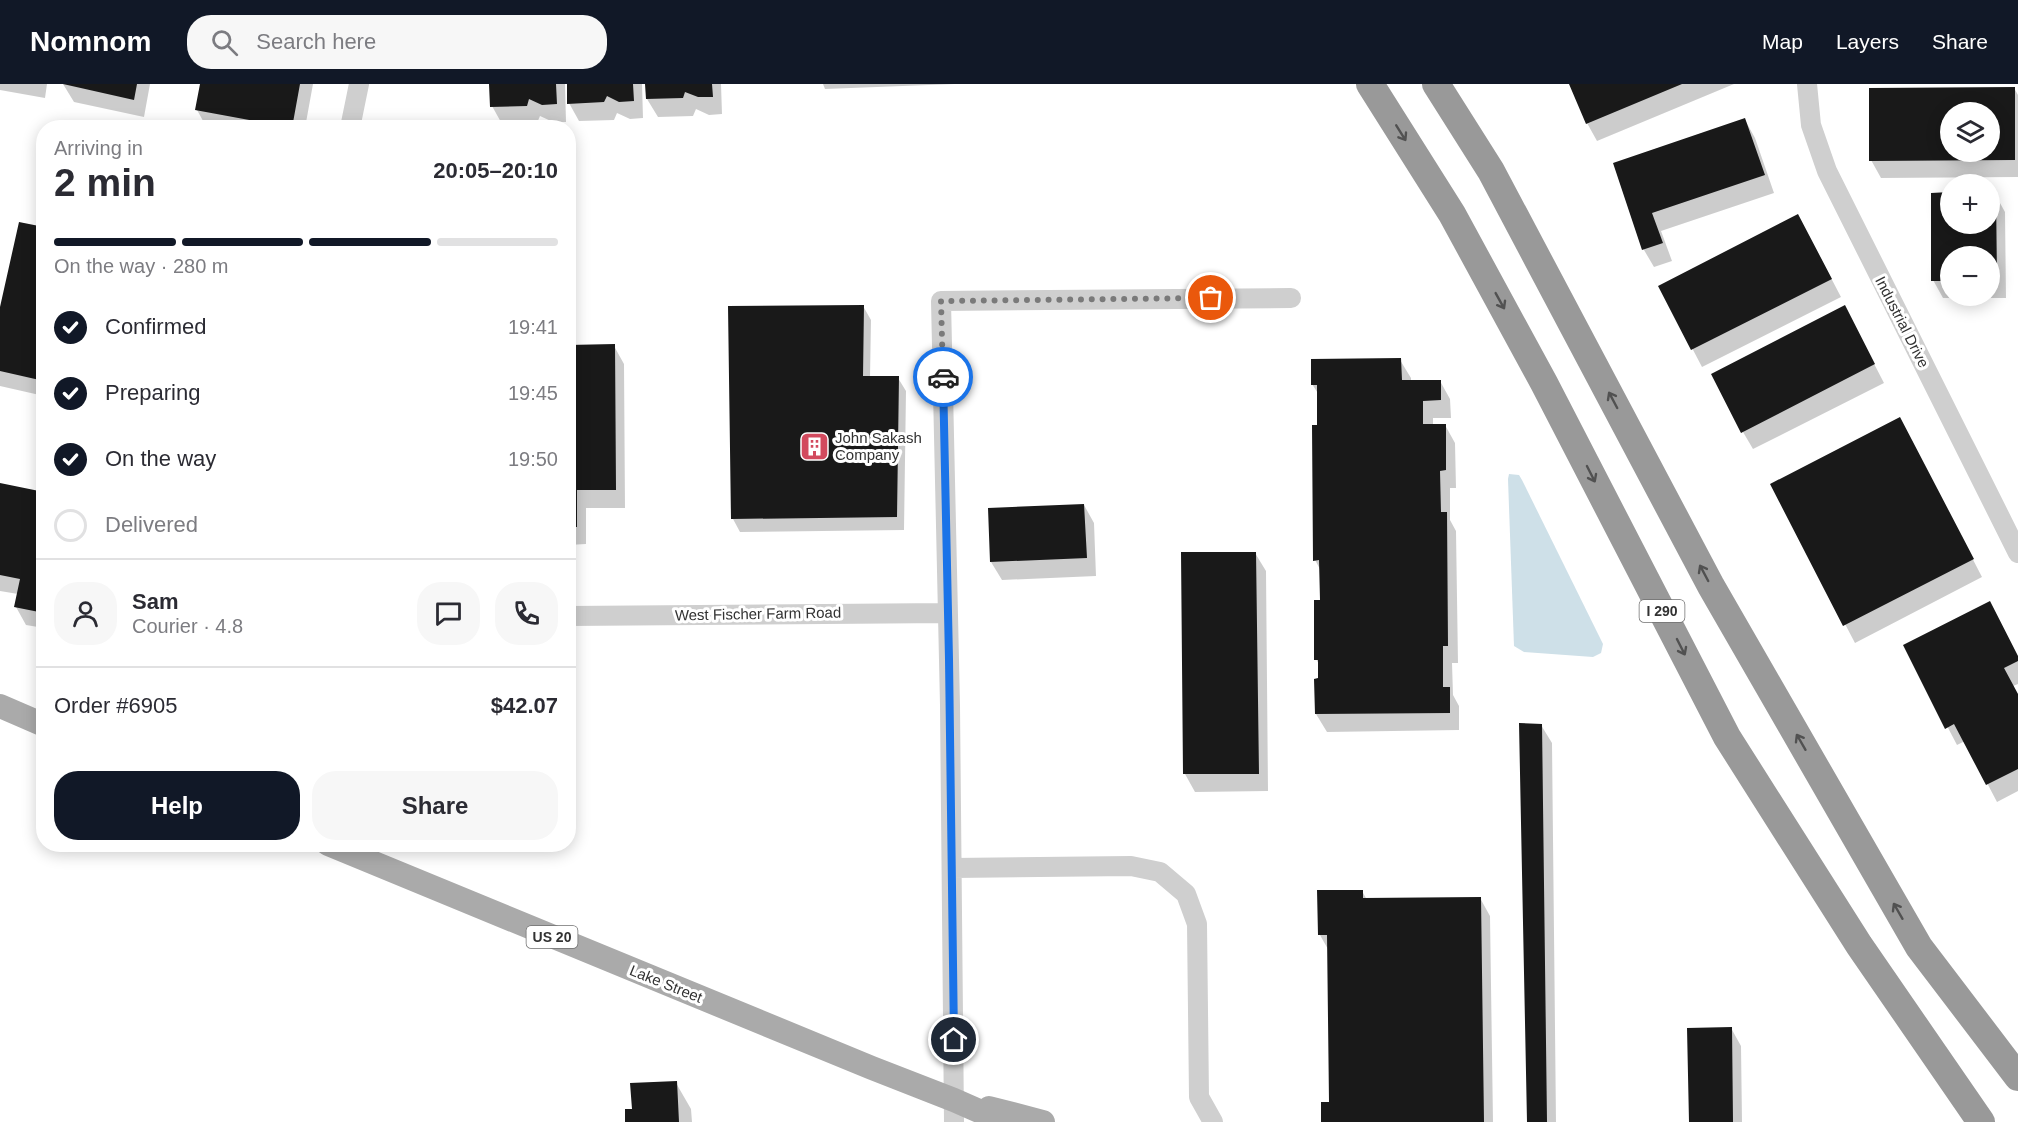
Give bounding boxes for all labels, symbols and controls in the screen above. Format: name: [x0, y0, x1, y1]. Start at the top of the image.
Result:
search box: [187, 15, 607, 69]
text: Nomnom: [30, 26, 151, 57]
icon: search: [208, 26, 241, 59]
text: Search here: [256, 29, 376, 54]
text: Map: [1762, 30, 1803, 53]
text: Layers: [1836, 30, 1899, 53]
text: Share: [1932, 30, 1988, 53]
map controls: [1940, 102, 2000, 306]
button: layers: [1940, 102, 2000, 162]
one-way arrow: [1394, 125, 1407, 142]
text: Arriving in: [54, 137, 143, 159]
text: 20:05–20:10: [433, 158, 558, 183]
text: 2 min: [54, 161, 156, 204]
button: +: [1940, 174, 2000, 234]
button: −: [1940, 246, 2000, 306]
text: On the way · 280 m: [54, 255, 229, 277]
pin: [1185, 272, 1236, 323]
street label: Industrial Drive: [1872, 273, 1933, 370]
icon: bag: [1194, 281, 1227, 314]
one-way arrow: [1495, 292, 1506, 310]
icon: check: [54, 311, 87, 344]
text: Confirmed: [105, 314, 206, 339]
text: 19:41: [508, 316, 558, 338]
courier: [913, 347, 973, 407]
icon: car: [927, 361, 960, 394]
icon: check: [54, 377, 87, 410]
text: Preparing: [105, 380, 200, 405]
text: 19:45: [508, 382, 558, 404]
one-way arrow: [1607, 392, 1619, 409]
place label: John Sakash Company: [835, 429, 922, 463]
building icon: John Sakash Company: [798, 431, 830, 463]
icon: check: [54, 443, 87, 476]
text: On the way: [105, 446, 216, 471]
text: 19:50: [508, 448, 558, 470]
one-way arrow: [1586, 464, 1597, 482]
text: Delivered: [105, 512, 198, 537]
one-way arrow: [1698, 564, 1709, 582]
button: person: [54, 582, 117, 645]
button: chat: [417, 582, 480, 645]
button: phone: [495, 582, 558, 645]
text: Sam: [132, 589, 178, 614]
road number: I 290: [1640, 600, 1684, 622]
street label: West Fischer Farm Road: [675, 604, 841, 623]
text: Courier · 4.8: [132, 615, 243, 637]
one-way arrow: [1675, 638, 1687, 656]
text: Order #6905: [54, 693, 178, 718]
text: $42.07: [491, 693, 558, 718]
one-way arrow: [1795, 734, 1807, 751]
button: Help: [54, 771, 300, 840]
button: Share: [312, 771, 558, 840]
one-way arrow: [1892, 902, 1904, 919]
road number: US 20: [526, 926, 578, 948]
street label: Lake Street: [627, 961, 706, 1006]
pin: [928, 1014, 979, 1065]
icon: home: [937, 1023, 970, 1056]

